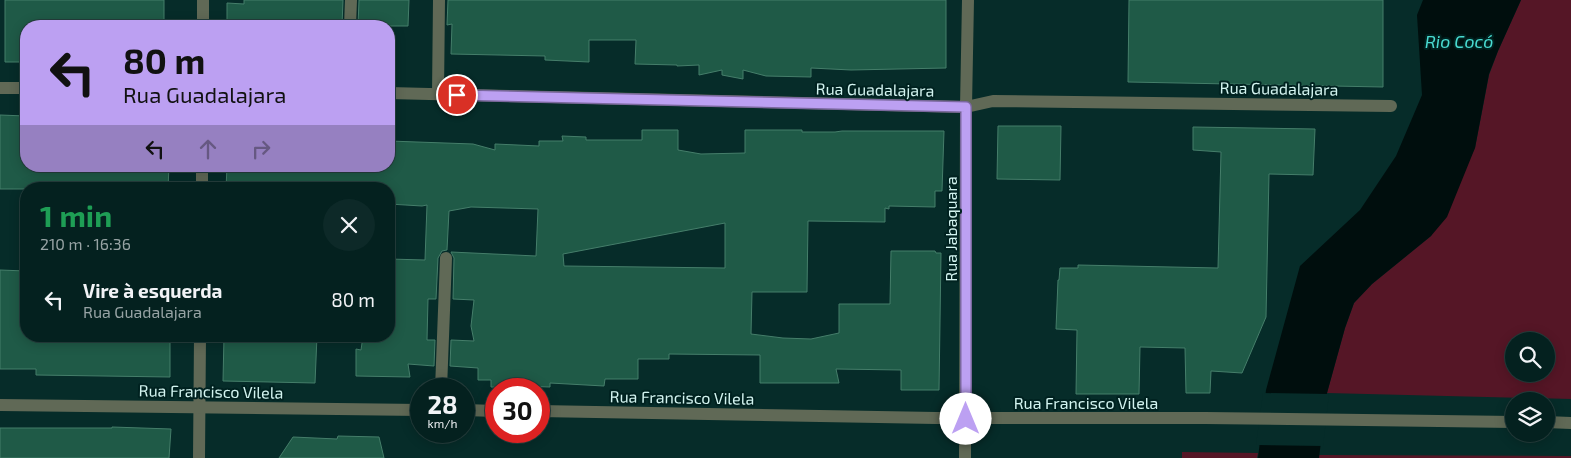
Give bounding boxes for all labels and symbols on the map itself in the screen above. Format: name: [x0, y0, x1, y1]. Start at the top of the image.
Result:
water label: Rio Cocó: [1425, 30, 1493, 52]
pin: [436, 74, 478, 116]
street label: Rua Guadalajara: [1219, 77, 1339, 100]
street label: Rua Guadalajara: [815, 78, 935, 101]
street label: Rua Jabaquara: [941, 176, 960, 282]
speed limit sign: 30: [485, 378, 550, 443]
street label: Rua Francisco Vilela: [138, 380, 284, 402]
street label: Rua Francisco Vilela: [609, 386, 755, 408]
position arrow: [939, 392, 991, 444]
street label: Rua Francisco Vilela: [1014, 393, 1158, 412]

